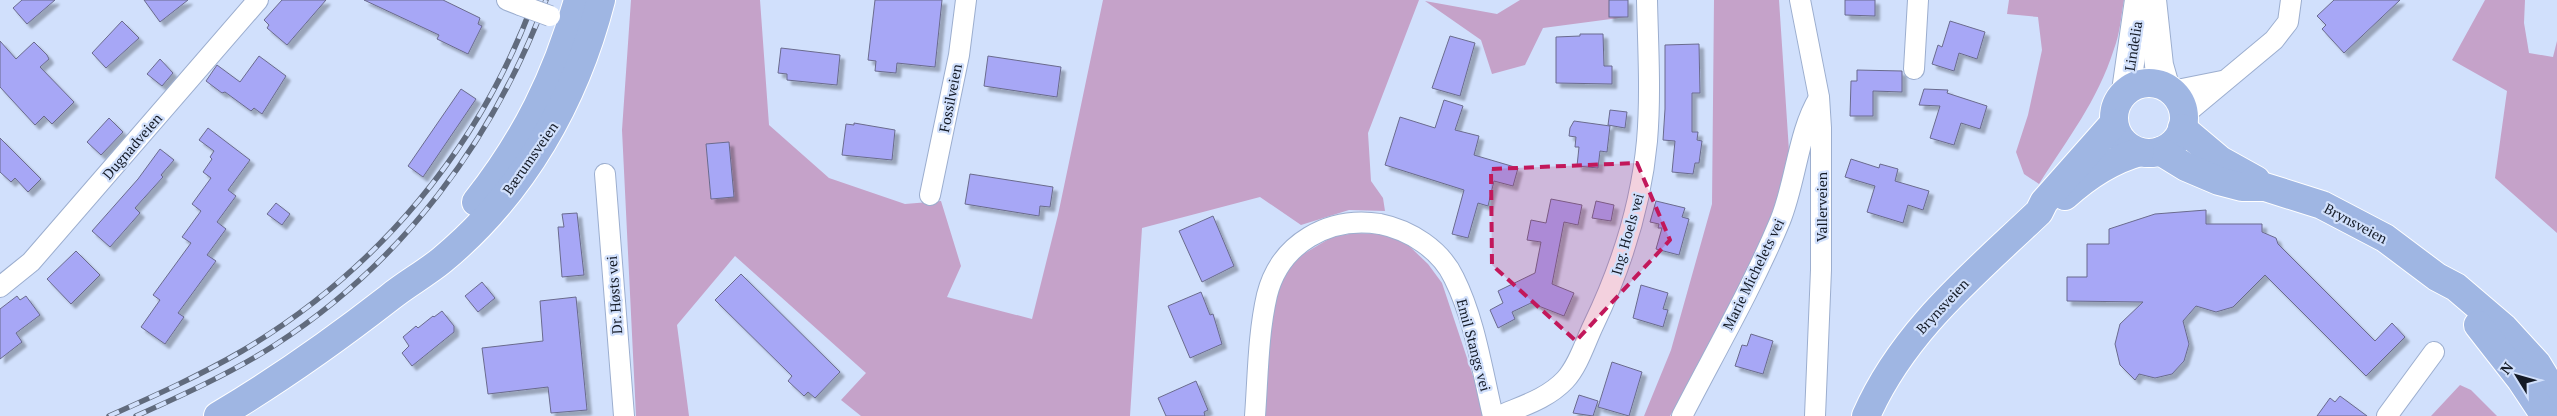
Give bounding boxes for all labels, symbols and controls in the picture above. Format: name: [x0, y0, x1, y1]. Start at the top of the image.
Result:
street label: Lindelia: [2120, 20, 2146, 72]
street label: Fossilveien: [934, 61, 966, 134]
street label: Dugnadveien: [98, 108, 166, 183]
street label: Bærumsveien: [498, 117, 562, 198]
street label: Vallerveien: [1812, 171, 1831, 242]
street label: Ing. Hoels vei: [1606, 191, 1648, 277]
street label: Brynsveien: [2321, 198, 2392, 248]
street label: Marie Michelets vei: [1718, 215, 1788, 333]
street label: Dr. Høsts vei: [602, 255, 626, 335]
street label: Brynsveien: [1911, 274, 1973, 338]
street label: Emil Stangs vei: [1453, 297, 1495, 393]
north arrow: [2492, 351, 2542, 401]
text: N: [2495, 358, 2517, 378]

